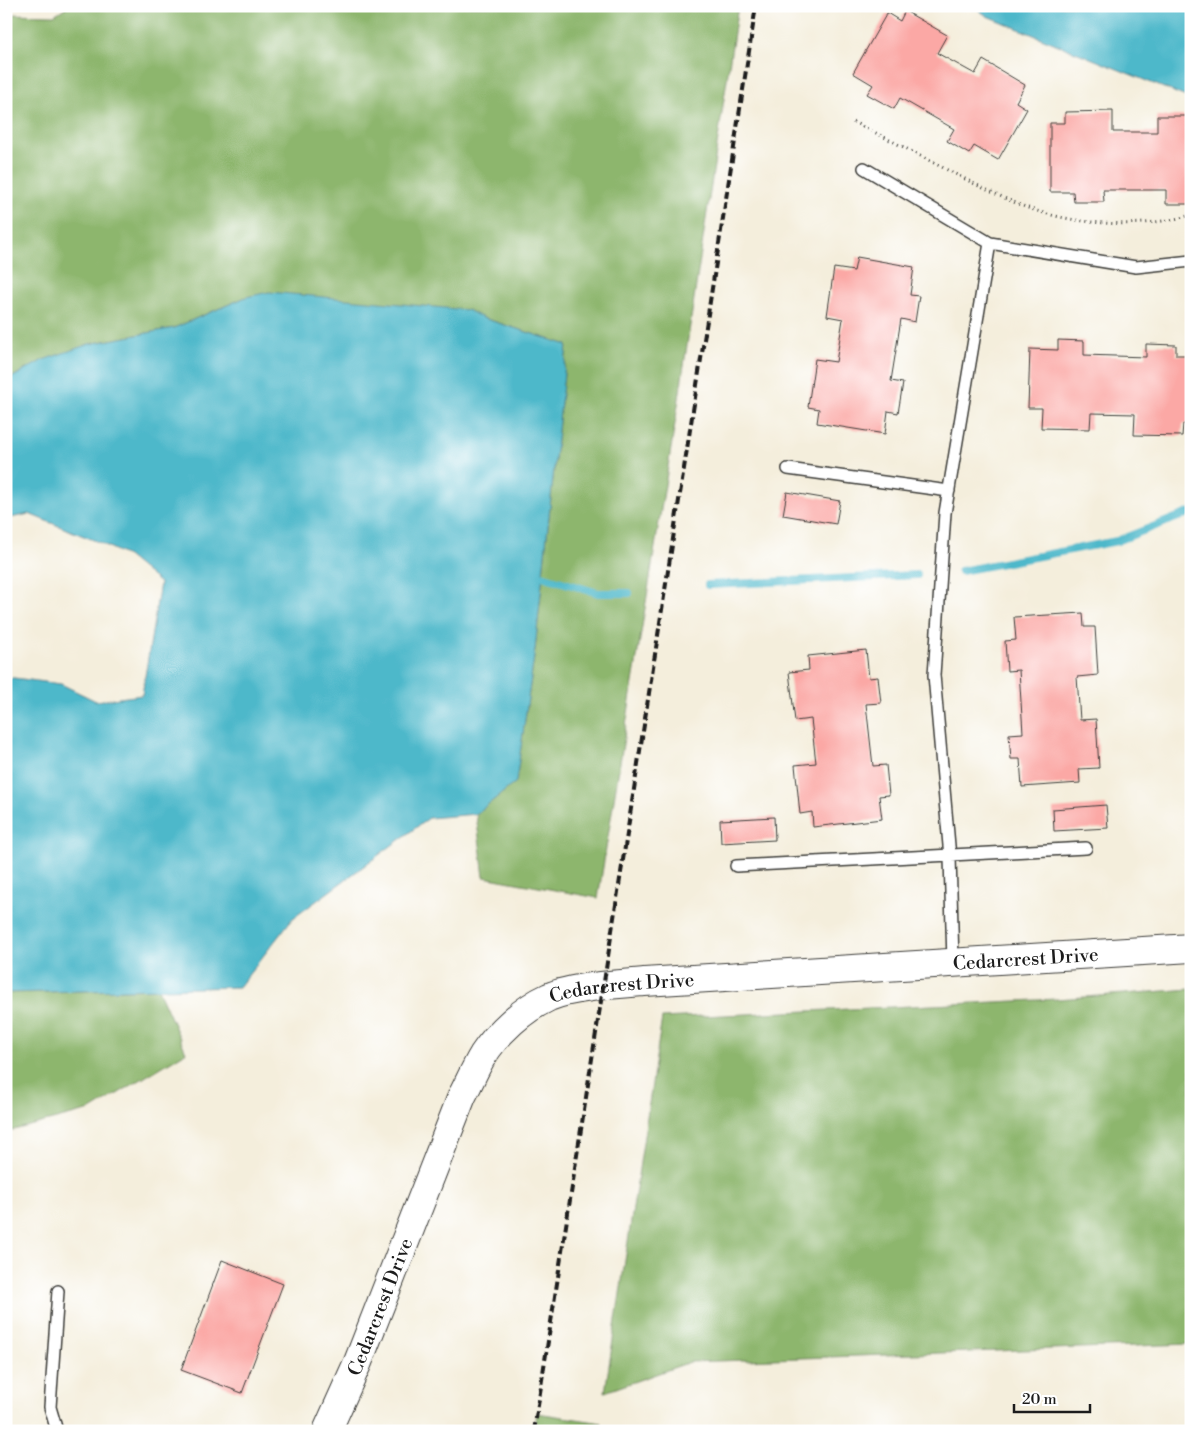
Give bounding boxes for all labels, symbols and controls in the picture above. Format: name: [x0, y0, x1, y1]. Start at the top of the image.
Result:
street label: Cedarcrest Drive: [952, 943, 1099, 976]
street label: Cedarcrest Drive: [546, 968, 695, 1009]
street label: Cedarcrest Drive: [342, 1235, 418, 1380]
scale bar: [1014, 1382, 1091, 1414]
text: 20 m: [1022, 1390, 1057, 1409]

